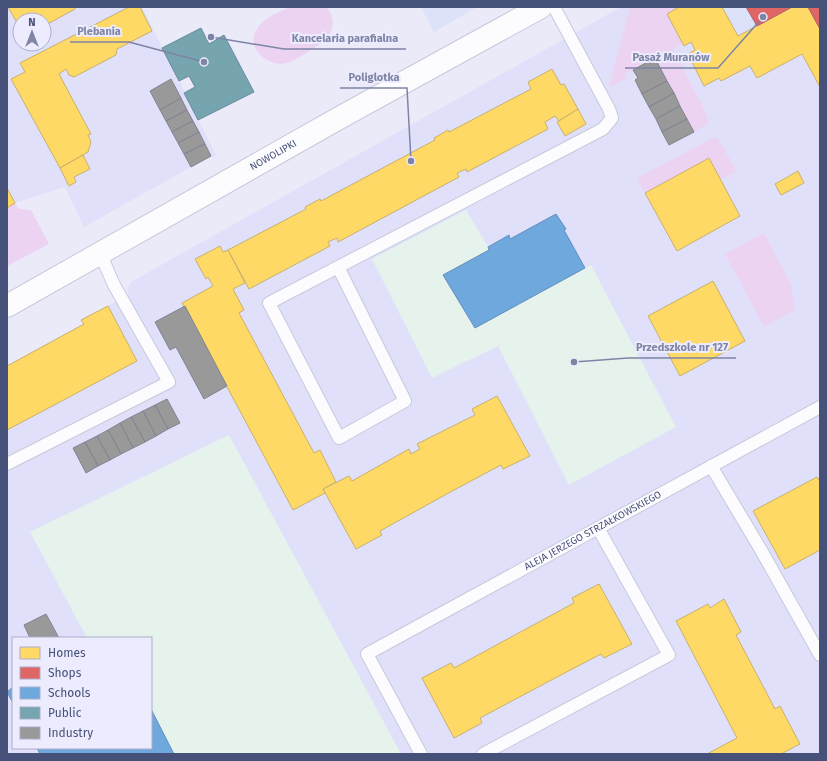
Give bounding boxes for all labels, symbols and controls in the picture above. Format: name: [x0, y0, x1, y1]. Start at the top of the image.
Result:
north arrow: [12, 12, 52, 52]
text: N: [28, 16, 36, 29]
callout: Plebania: [70, 19, 129, 42]
text: Plebania: [77, 25, 121, 38]
callout: Kancelaria parafialna: [284, 26, 406, 49]
text: Kancelaria parafialna: [292, 32, 398, 45]
callout: Pasaż Muranów: [625, 45, 718, 68]
text: Pasaż Muranów: [633, 51, 710, 64]
callout: Poliglotka: [340, 65, 407, 88]
text: Poliglotka: [349, 71, 399, 84]
street label: NOWOLIPKI: [248, 137, 299, 173]
callout: Przedszkole nr 127: [628, 335, 736, 358]
text: Przedszkole nr 127: [636, 341, 728, 354]
street label: ALEJA JERZEGO STRZAŁKOWSKIEGO: [522, 489, 664, 573]
legend: [12, 637, 152, 749]
text: Homes: [48, 646, 86, 660]
text: Shops: [48, 666, 82, 680]
text: Schools: [48, 686, 91, 700]
text: Public: [48, 706, 82, 720]
text: Industry: [48, 726, 93, 740]

